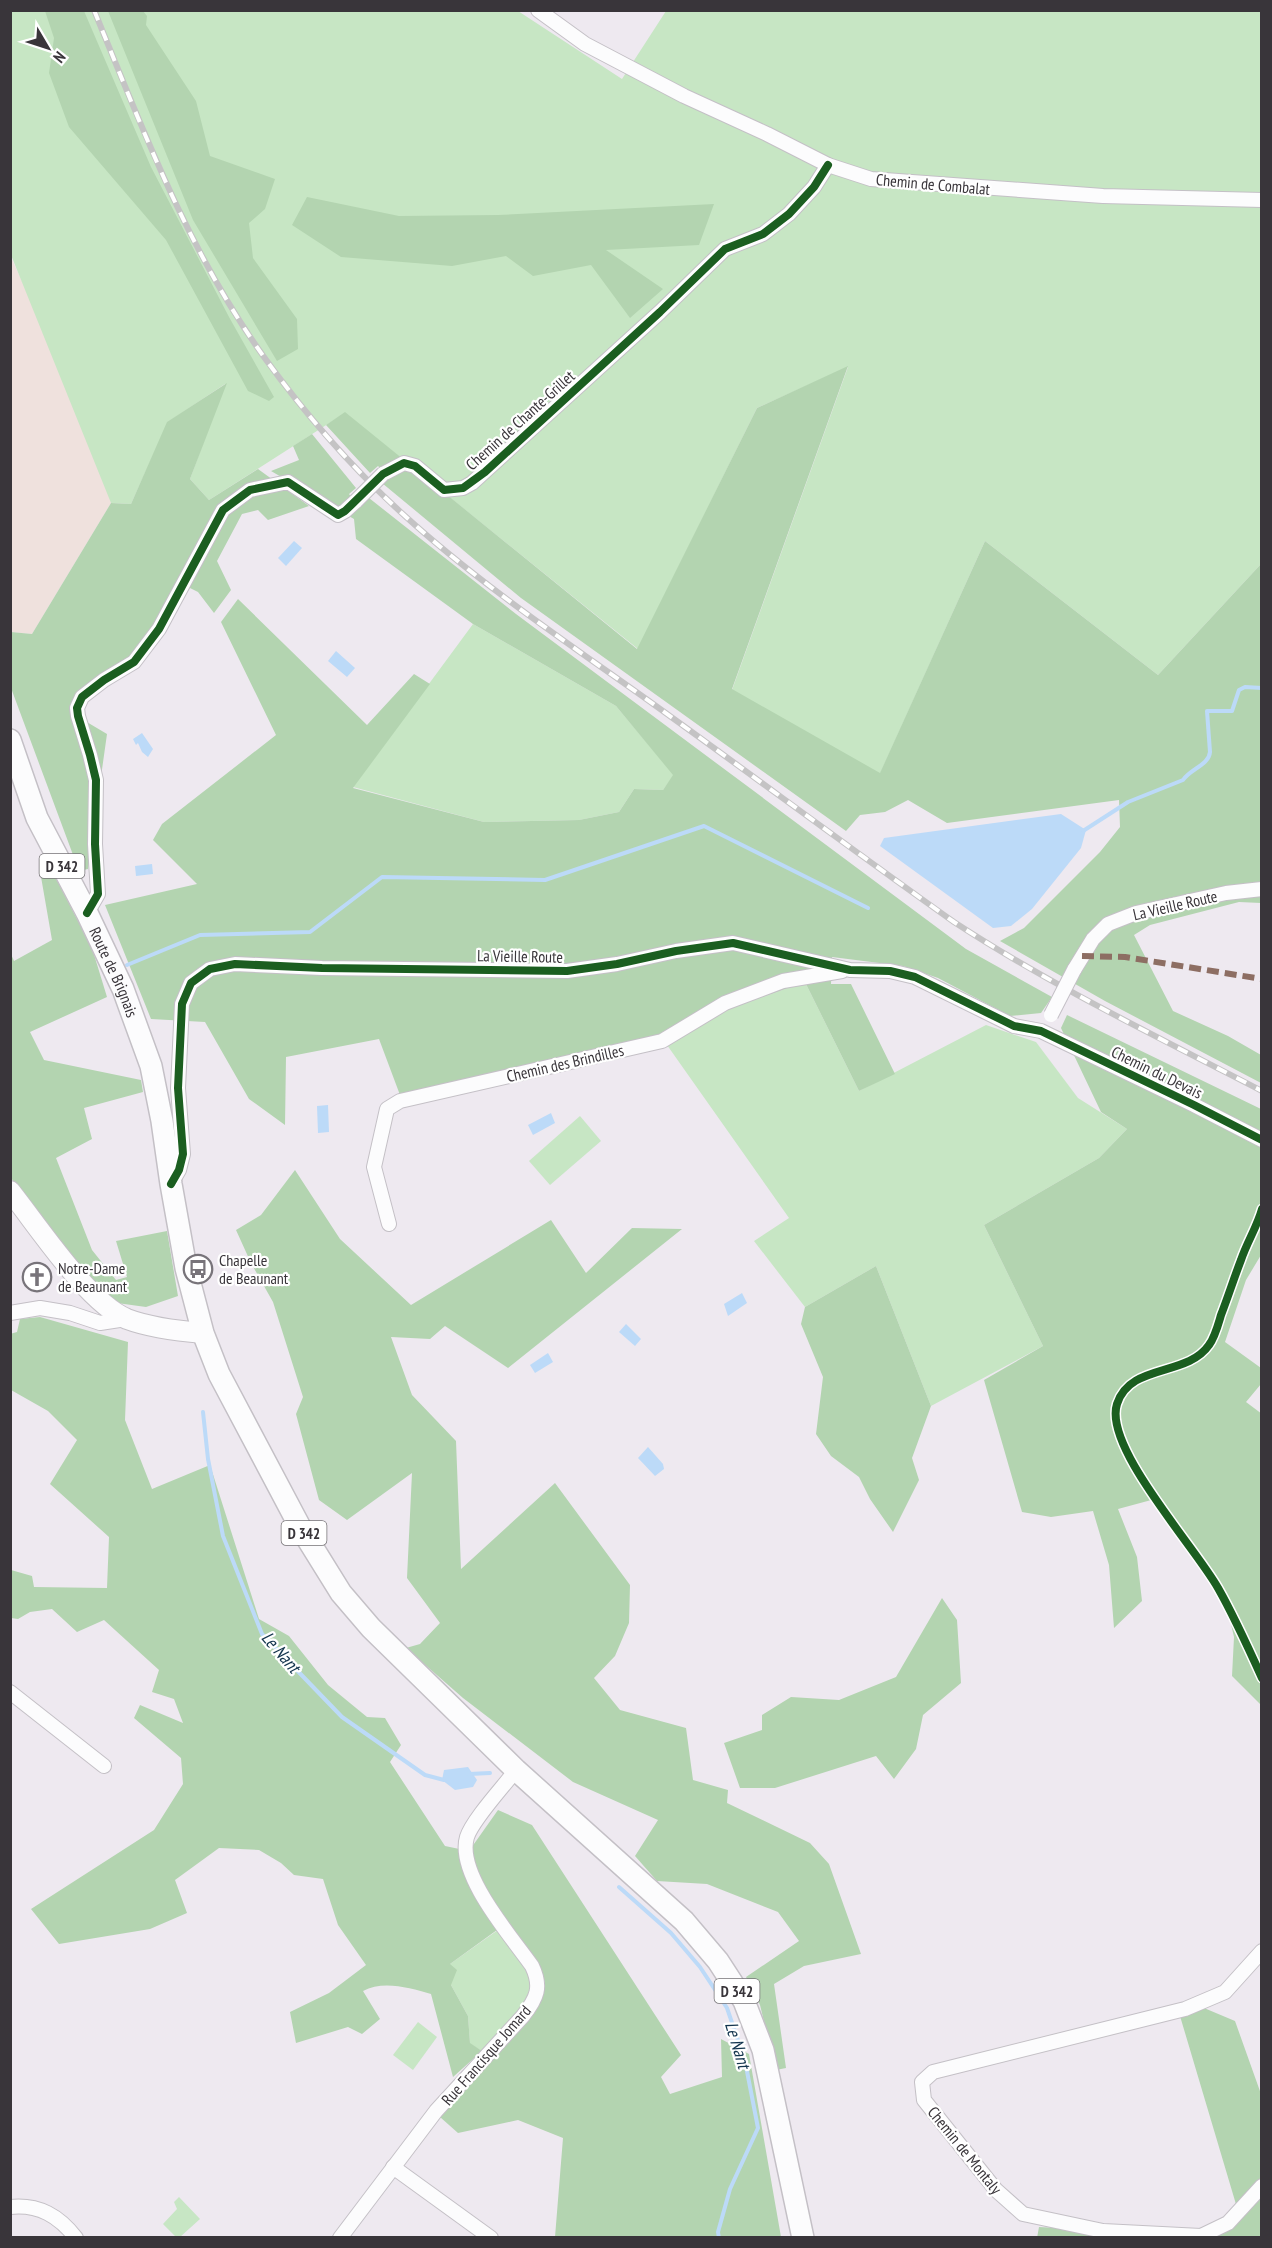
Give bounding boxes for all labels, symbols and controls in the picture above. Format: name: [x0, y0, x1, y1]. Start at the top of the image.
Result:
north arrow: [18, 18, 78, 78]
text: N: [49, 48, 70, 67]
street label: Chemin de Combalat: [875, 169, 991, 199]
street label: Chemin de Chante-Grillet: [461, 365, 579, 474]
road number: D 342: [40, 854, 84, 878]
street label: La Vieille Route: [1131, 886, 1219, 924]
street label: Route de Brignais: [85, 924, 142, 1020]
street label: La Vieille Route: [477, 945, 563, 967]
street label: Chemin des Brindilles: [504, 1040, 626, 1086]
street label: Chemin du Devais: [1108, 1041, 1206, 1103]
place label: Chapelle de Beaunant: [219, 1250, 289, 1288]
bus stop icon: Chapelle de Beaunant: [182, 1253, 214, 1285]
place label: Notre-Dame de Beaunant: [58, 1258, 128, 1296]
church icon: Notre-Dame de Beaunant: [21, 1261, 53, 1293]
road number: D 342: [282, 1521, 326, 1545]
water label: Le Nant: [257, 1626, 307, 1679]
road number: D 342: [714, 1979, 760, 2003]
street label: Rue Francisque Jomard: [437, 2001, 535, 2109]
water label: Le Nant: [720, 2019, 757, 2073]
street label: Chemin de Montaly: [924, 2102, 1006, 2198]

